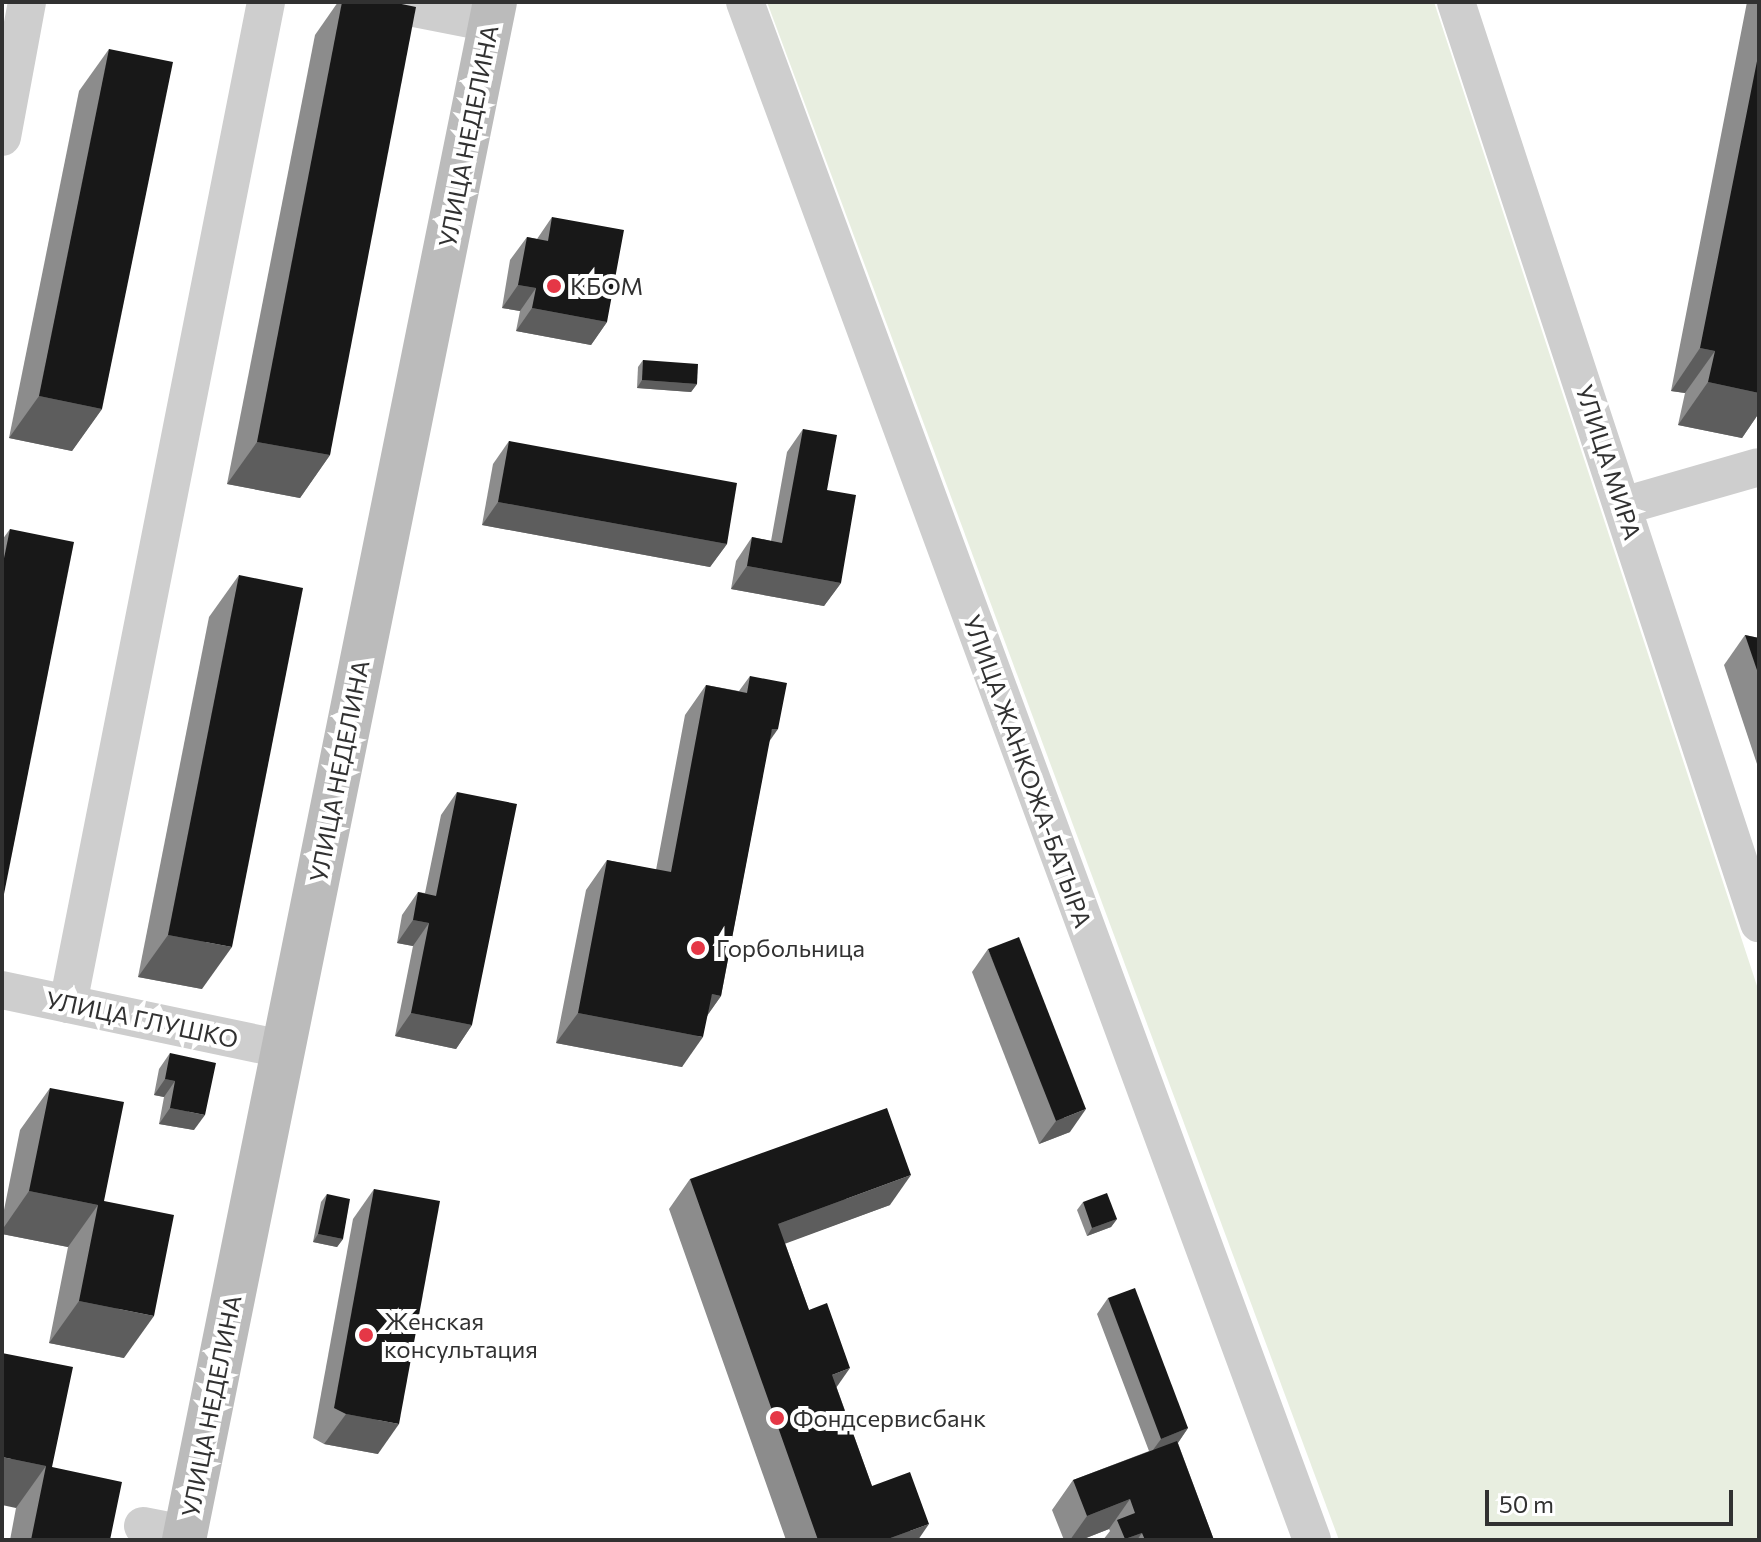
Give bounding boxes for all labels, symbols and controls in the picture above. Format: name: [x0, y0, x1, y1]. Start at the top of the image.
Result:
street label: УЛИЦА НЕДЕЛИНА: [432, 23, 504, 249]
place label: КБОМ: [570, 272, 643, 300]
marker: КБОМ: [545, 277, 563, 295]
street label: УЛИЦА МИРА: [1570, 381, 1648, 543]
street label: УЛИЦА ЖАНКОЖА-БАТЫРА: [958, 611, 1098, 931]
street label: УЛИЦА НЕДЕЛИНА: [303, 658, 375, 884]
place label: Горбольница: [716, 934, 865, 962]
marker: Горбольница: [687, 937, 709, 959]
street label: УЛИЦА ГЛУШКО: [43, 985, 241, 1053]
street label: УЛИЦА НЕДЕЛИНА: [175, 1293, 247, 1519]
place label: Женская консультация: [384, 1307, 538, 1363]
marker: Женская консультация: [355, 1324, 377, 1346]
place label: Фондсервисбанк: [793, 1404, 986, 1432]
marker: Фондсервисбанк: [768, 1409, 786, 1427]
scale bar: [1489, 1474, 1737, 1524]
text: 50 m: [1499, 1489, 1554, 1518]

